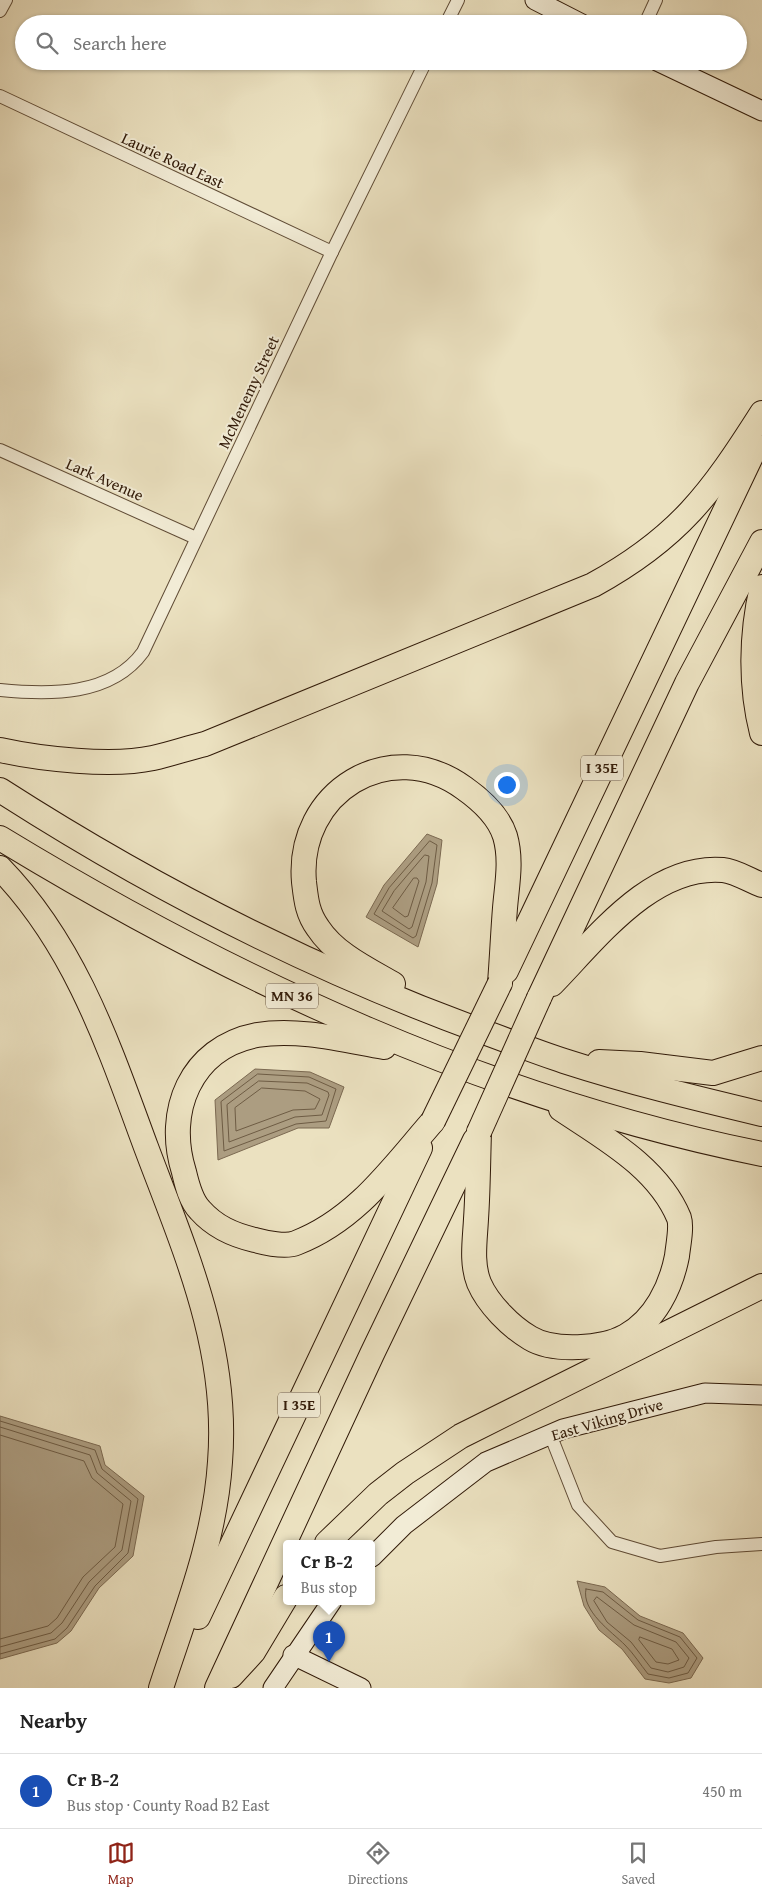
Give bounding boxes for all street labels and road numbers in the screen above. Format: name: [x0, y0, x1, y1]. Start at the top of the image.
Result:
street label: Laurie Road East: [118, 126, 229, 194]
street label: McMenemy Street: [211, 331, 285, 453]
street label: Lark Avenue: [62, 451, 148, 507]
road number: I 35E: [581, 756, 623, 780]
road number: MN 36: [266, 984, 318, 1008]
road number: I 35E: [278, 1392, 320, 1418]
street label: East Viking Drive: [548, 1392, 666, 1446]

